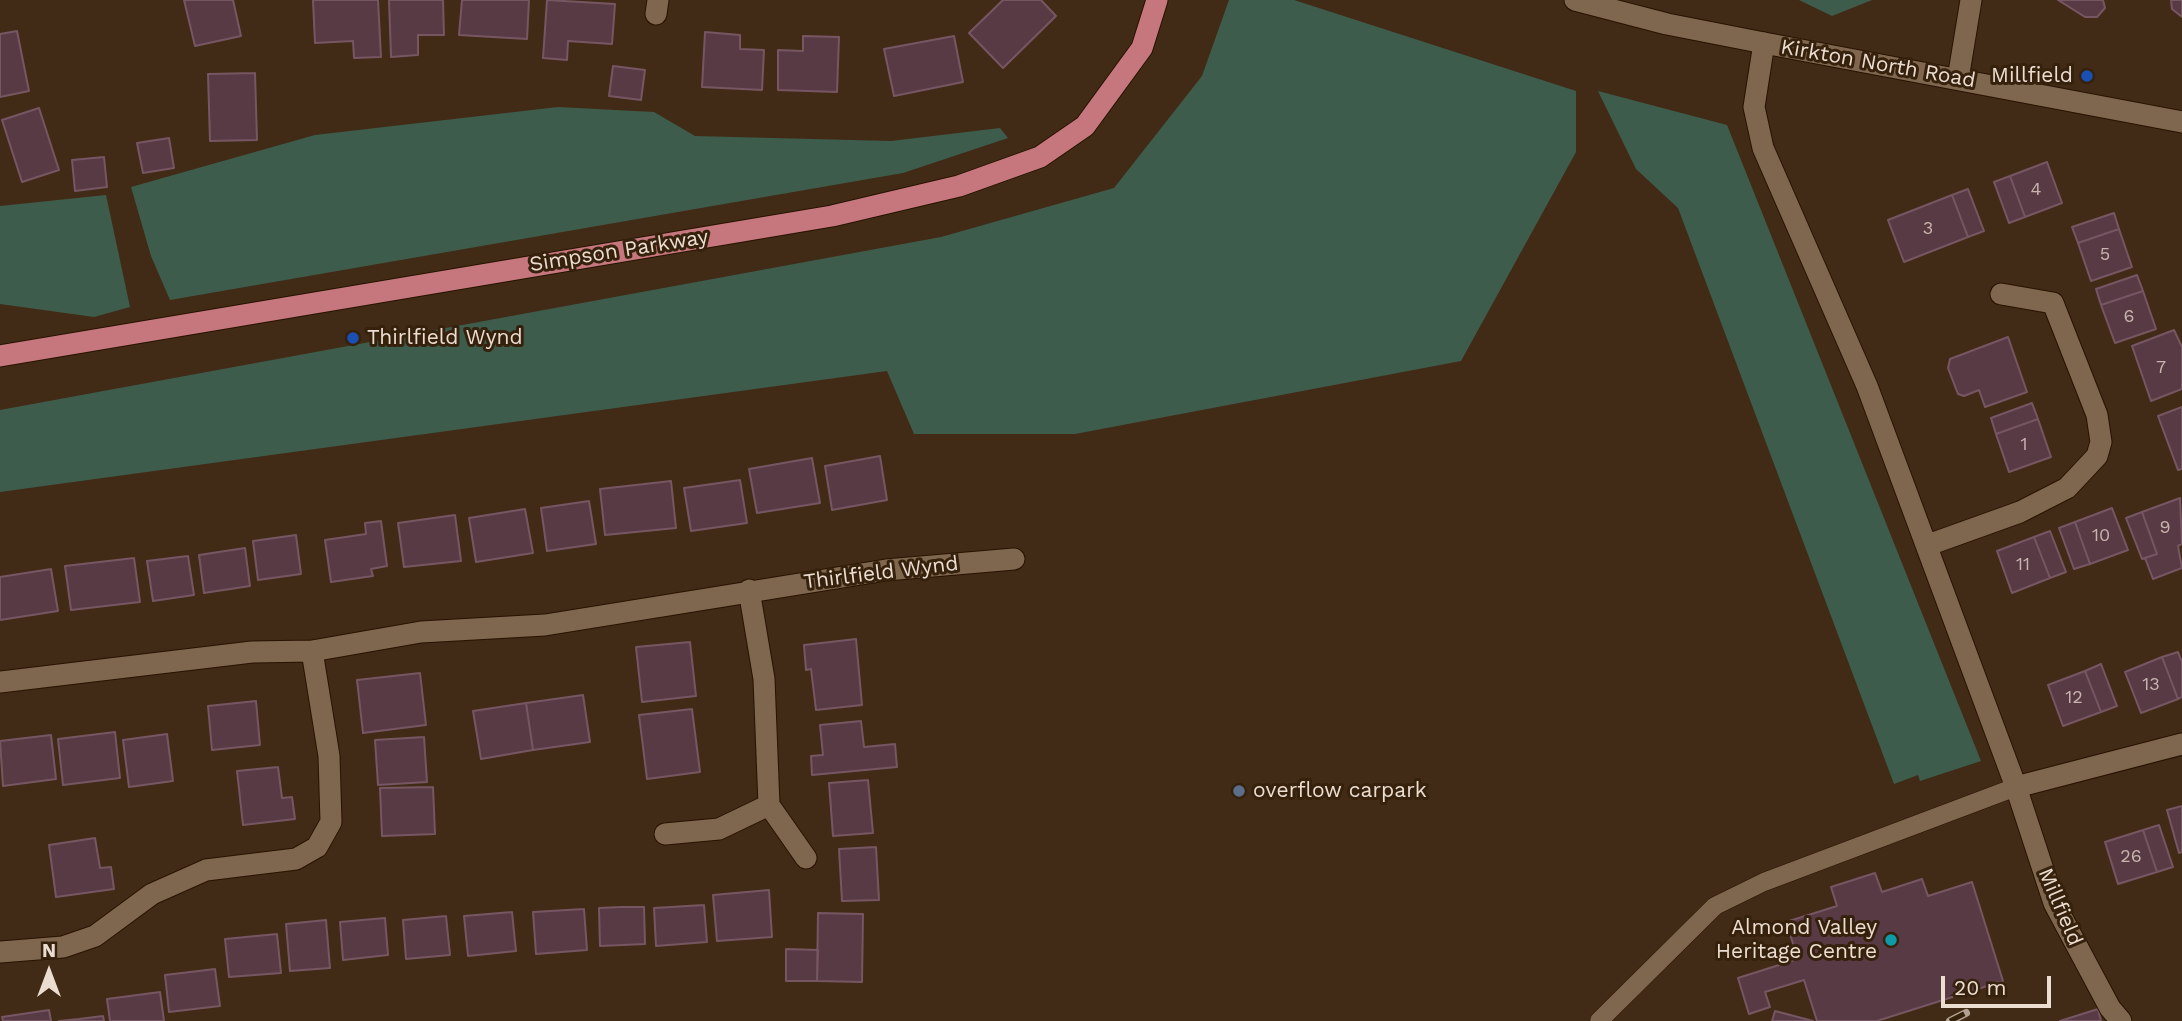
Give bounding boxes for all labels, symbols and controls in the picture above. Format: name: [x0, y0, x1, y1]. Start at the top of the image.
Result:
street label: Kirkton North Road: [1779, 34, 1977, 94]
place label: Millfield: [1991, 63, 2073, 89]
marker: Millfield: [2079, 68, 2095, 84]
house number: 4: [2031, 179, 2041, 201]
house number: 3: [1923, 218, 1933, 240]
street label: Simpson Parkway: [528, 224, 710, 278]
house number: 5: [2100, 244, 2110, 266]
house number: 6: [2124, 306, 2134, 328]
place label: Thirlfield Wynd: [367, 325, 523, 351]
marker: Thirlfield Wynd: [345, 330, 361, 346]
house number: 7: [2156, 357, 2166, 379]
house number: 1: [2020, 434, 2028, 456]
house number: 9: [2159, 517, 2171, 539]
house number: 10: [2092, 525, 2110, 547]
street label: Thirlfield Wynd: [802, 551, 960, 595]
house number: 11: [2016, 554, 2030, 576]
house number: 13: [2142, 674, 2160, 696]
house number: 12: [2065, 687, 2083, 709]
place label: overflow carpark: [1253, 778, 1427, 804]
marker: overflow carpark: [1231, 783, 1247, 799]
house number: 26: [2120, 846, 2142, 868]
street label: Millfield: [2032, 864, 2088, 950]
place label: Almond Valley Heritage Centre: [1716, 915, 1877, 965]
marker: Almond Valley Heritage Centre: [1883, 932, 1899, 948]
north arrow: [14, 937, 84, 1007]
text: N: [42, 939, 56, 962]
scale bar: [1944, 962, 2054, 1006]
text: 20 m: [1954, 975, 2006, 1000]

